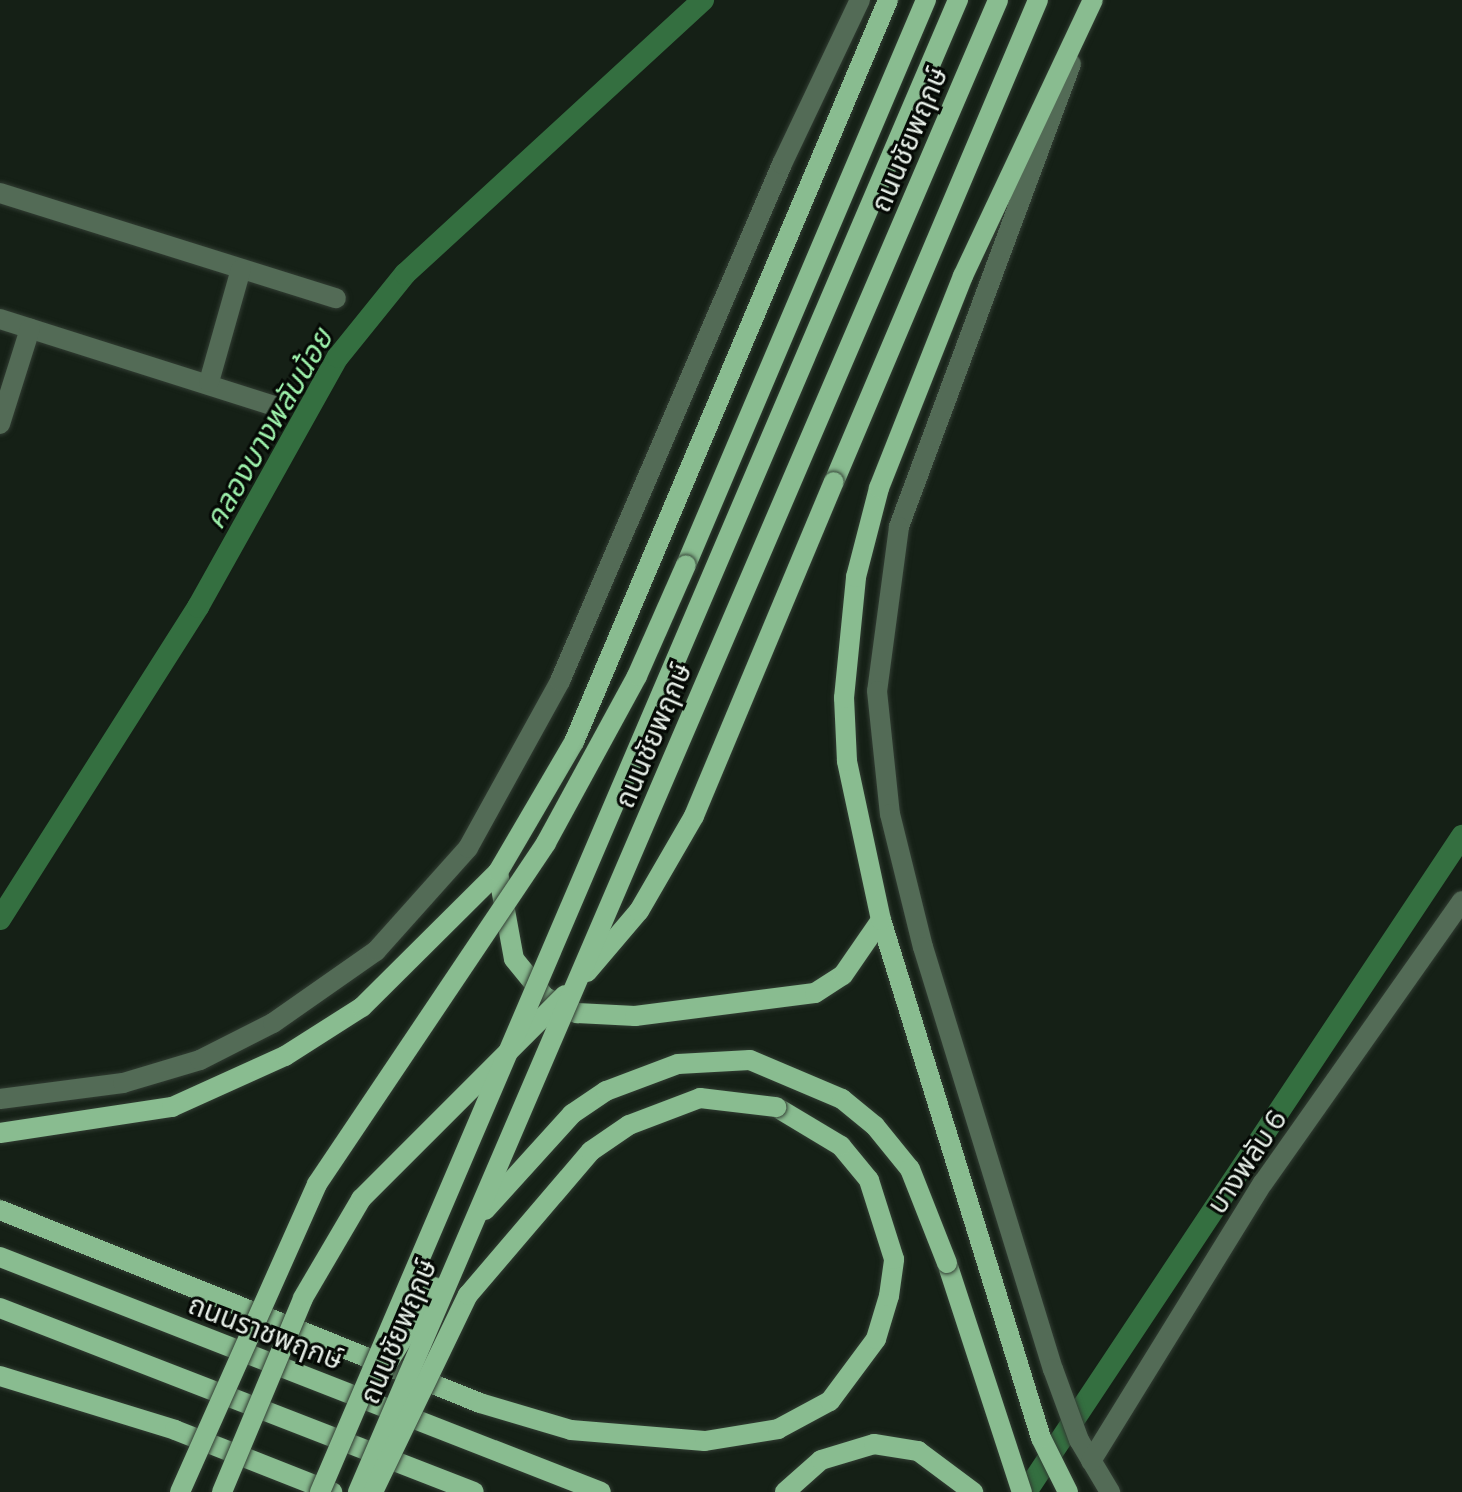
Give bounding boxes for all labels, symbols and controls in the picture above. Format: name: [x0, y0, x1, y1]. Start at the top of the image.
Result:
street label: ถนนชัยพฤกษ์: [862, 61, 954, 217]
water label: คลองบางพลับน้อย: [195, 322, 339, 534]
street label: ถนนชัยพฤกษ์: [606, 657, 698, 813]
street label: บางพลับ 6: [1199, 1103, 1293, 1219]
street label: ถนนชัยพฤกษ์: [351, 1253, 443, 1409]
street label: ถนนราชพฤกษ์: [184, 1286, 348, 1376]

